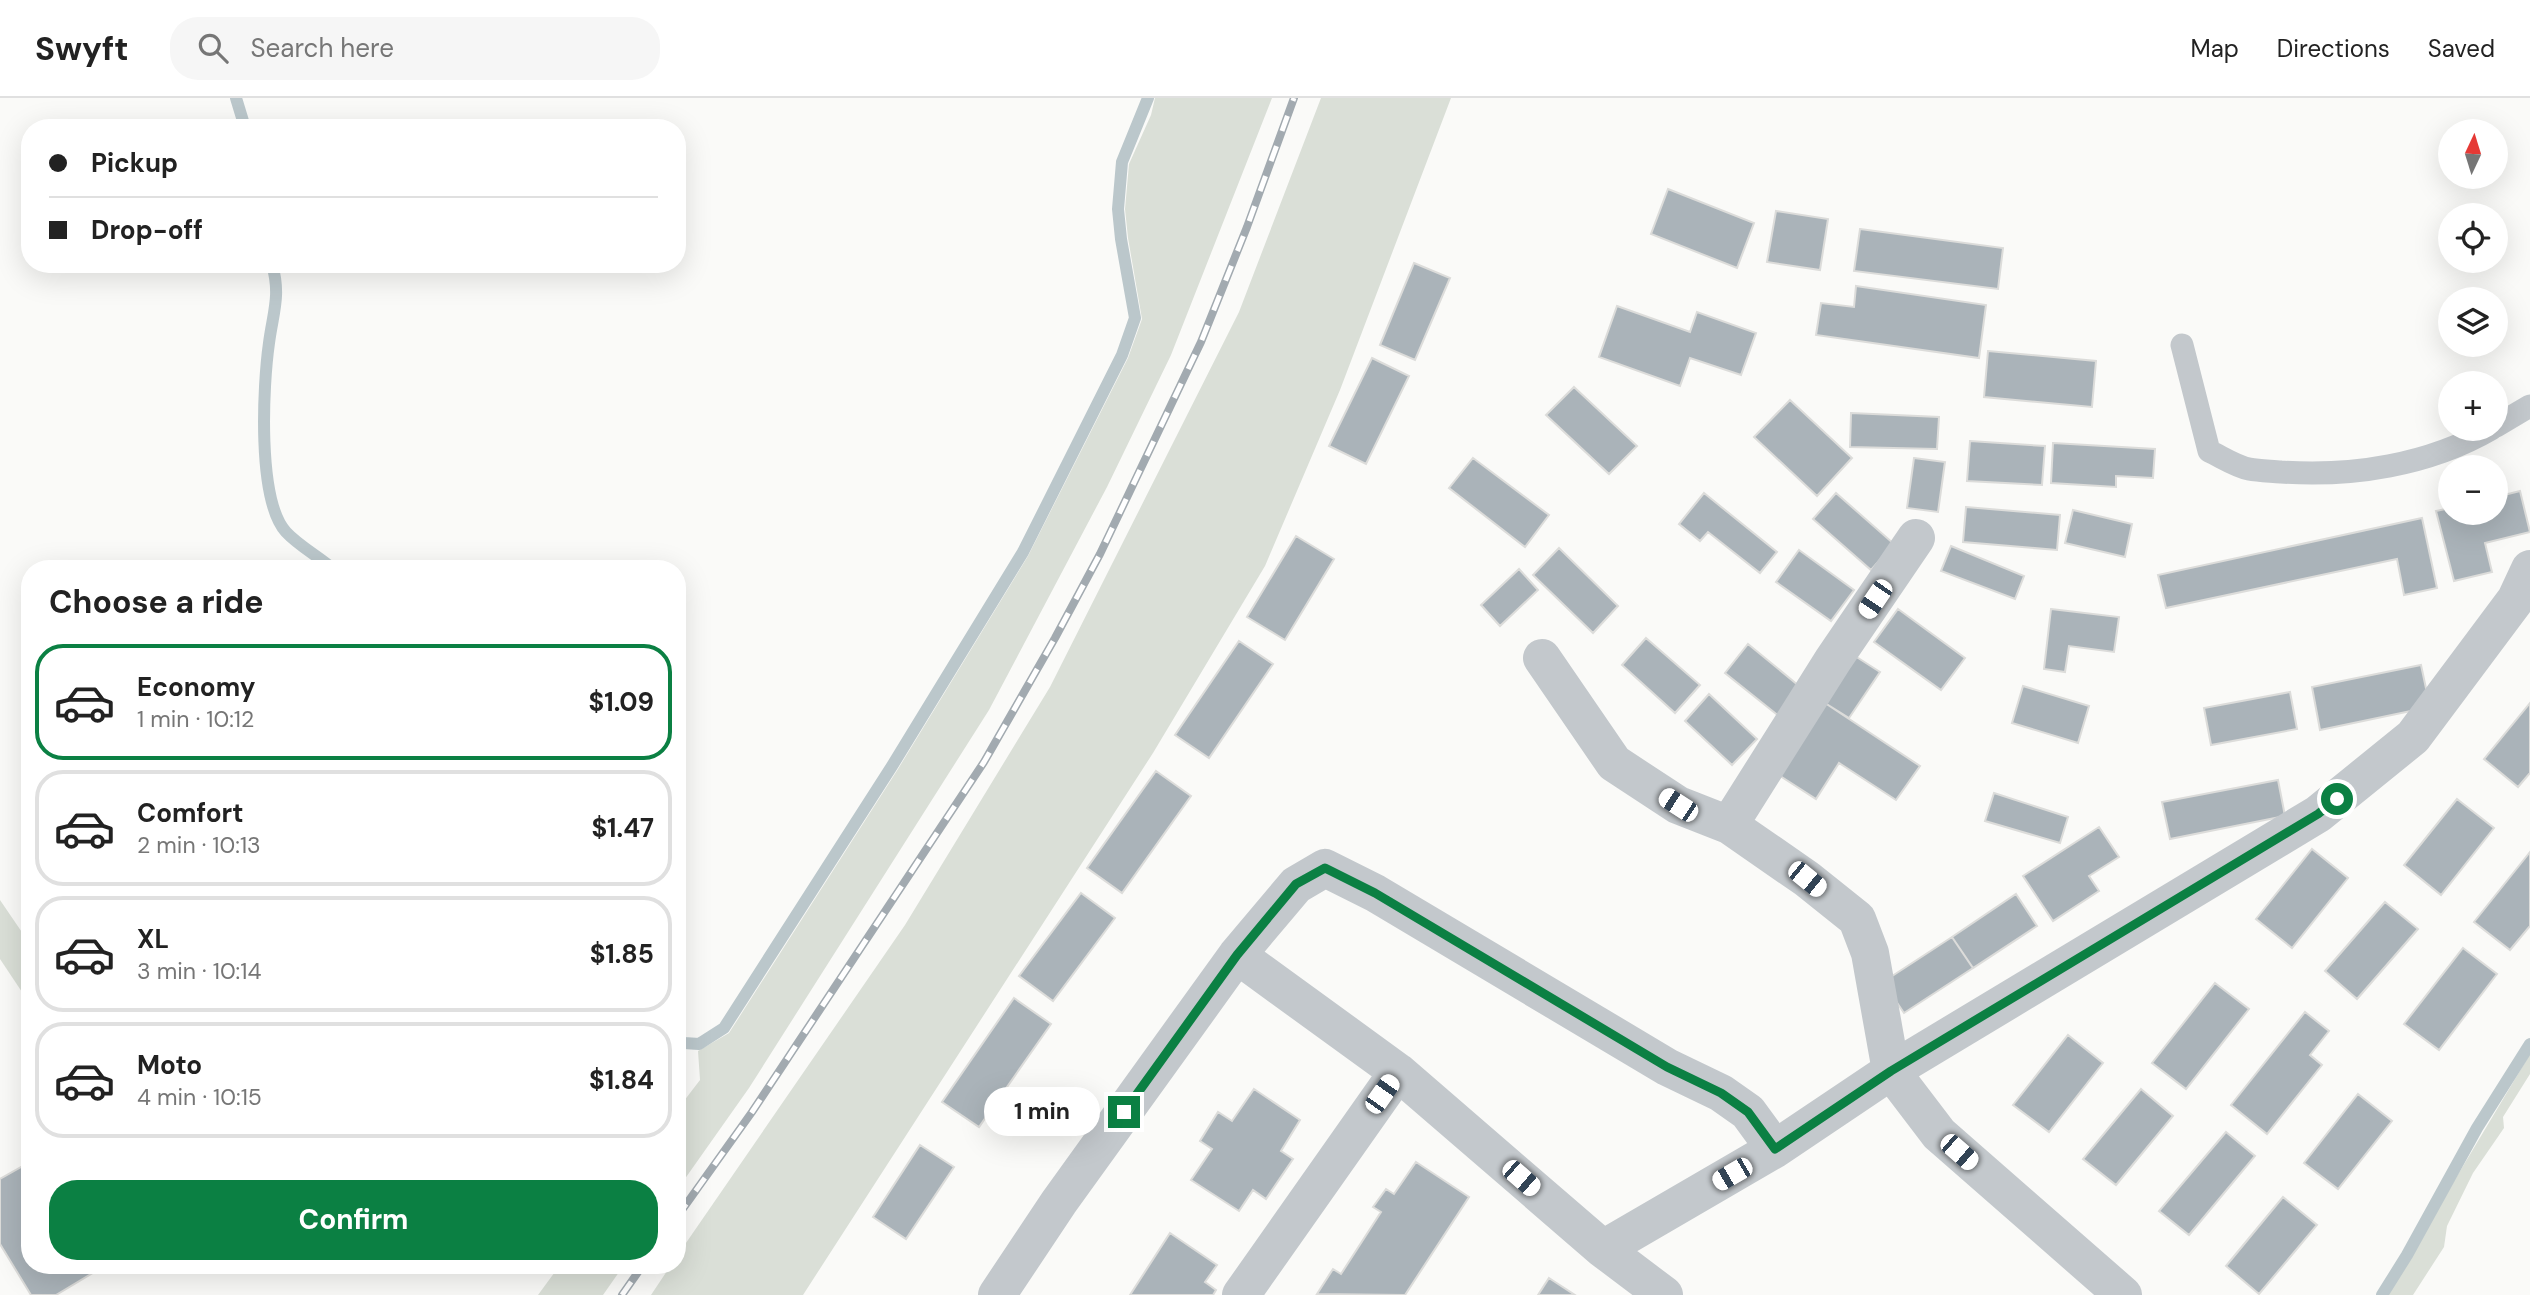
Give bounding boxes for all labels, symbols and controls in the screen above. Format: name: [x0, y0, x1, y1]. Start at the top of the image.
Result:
search box: [170, 17, 660, 80]
text: Swyft: [35, 27, 128, 70]
icon: search: [194, 29, 232, 67]
text: Search here: [250, 31, 394, 65]
text: Map: [2191, 33, 2239, 64]
text: Directions: [2277, 33, 2390, 64]
text: Saved: [2428, 33, 2495, 64]
north arrow: [2438, 119, 2508, 189]
map controls: [2438, 119, 2508, 525]
text: Pickup: [91, 146, 178, 180]
button: locate: [2438, 203, 2508, 273]
text: Drop-off: [91, 213, 203, 247]
button: layers: [2438, 287, 2508, 357]
button: +: [2438, 371, 2508, 441]
button: −: [2438, 455, 2508, 525]
car: [1855, 576, 1896, 622]
text: Choose a ride: [49, 581, 264, 623]
text: Economy: [137, 670, 255, 704]
icon: car: [53, 671, 116, 734]
text: $1.09: [589, 685, 654, 719]
text: 1 min · 10:12: [137, 704, 254, 734]
route start: [2321, 783, 2353, 815]
car: [1655, 785, 1702, 825]
text: Comfort: [137, 796, 243, 830]
icon: car: [53, 797, 116, 860]
text: $1.47: [591, 811, 654, 845]
text: 2 min · 10:13: [137, 830, 261, 860]
car: [1785, 858, 1830, 900]
text: XL: [137, 922, 169, 956]
icon: car: [53, 923, 116, 986]
text: $1.85: [590, 937, 654, 971]
text: 3 min · 10:14: [137, 956, 261, 986]
text: Moto: [137, 1048, 202, 1082]
icon: car: [53, 1049, 116, 1112]
text: $1.84: [589, 1063, 654, 1097]
car: [1362, 1071, 1403, 1117]
text: 4 min · 10:15: [137, 1082, 262, 1112]
callout: 1 min: [984, 1088, 1100, 1136]
text: 1 min: [1014, 1096, 1070, 1126]
route end: [1108, 1096, 1140, 1128]
car: [1937, 1130, 1982, 1174]
car: [1709, 1154, 1756, 1194]
car: [1499, 1156, 1544, 1200]
button: Confirm: [49, 1180, 658, 1260]

